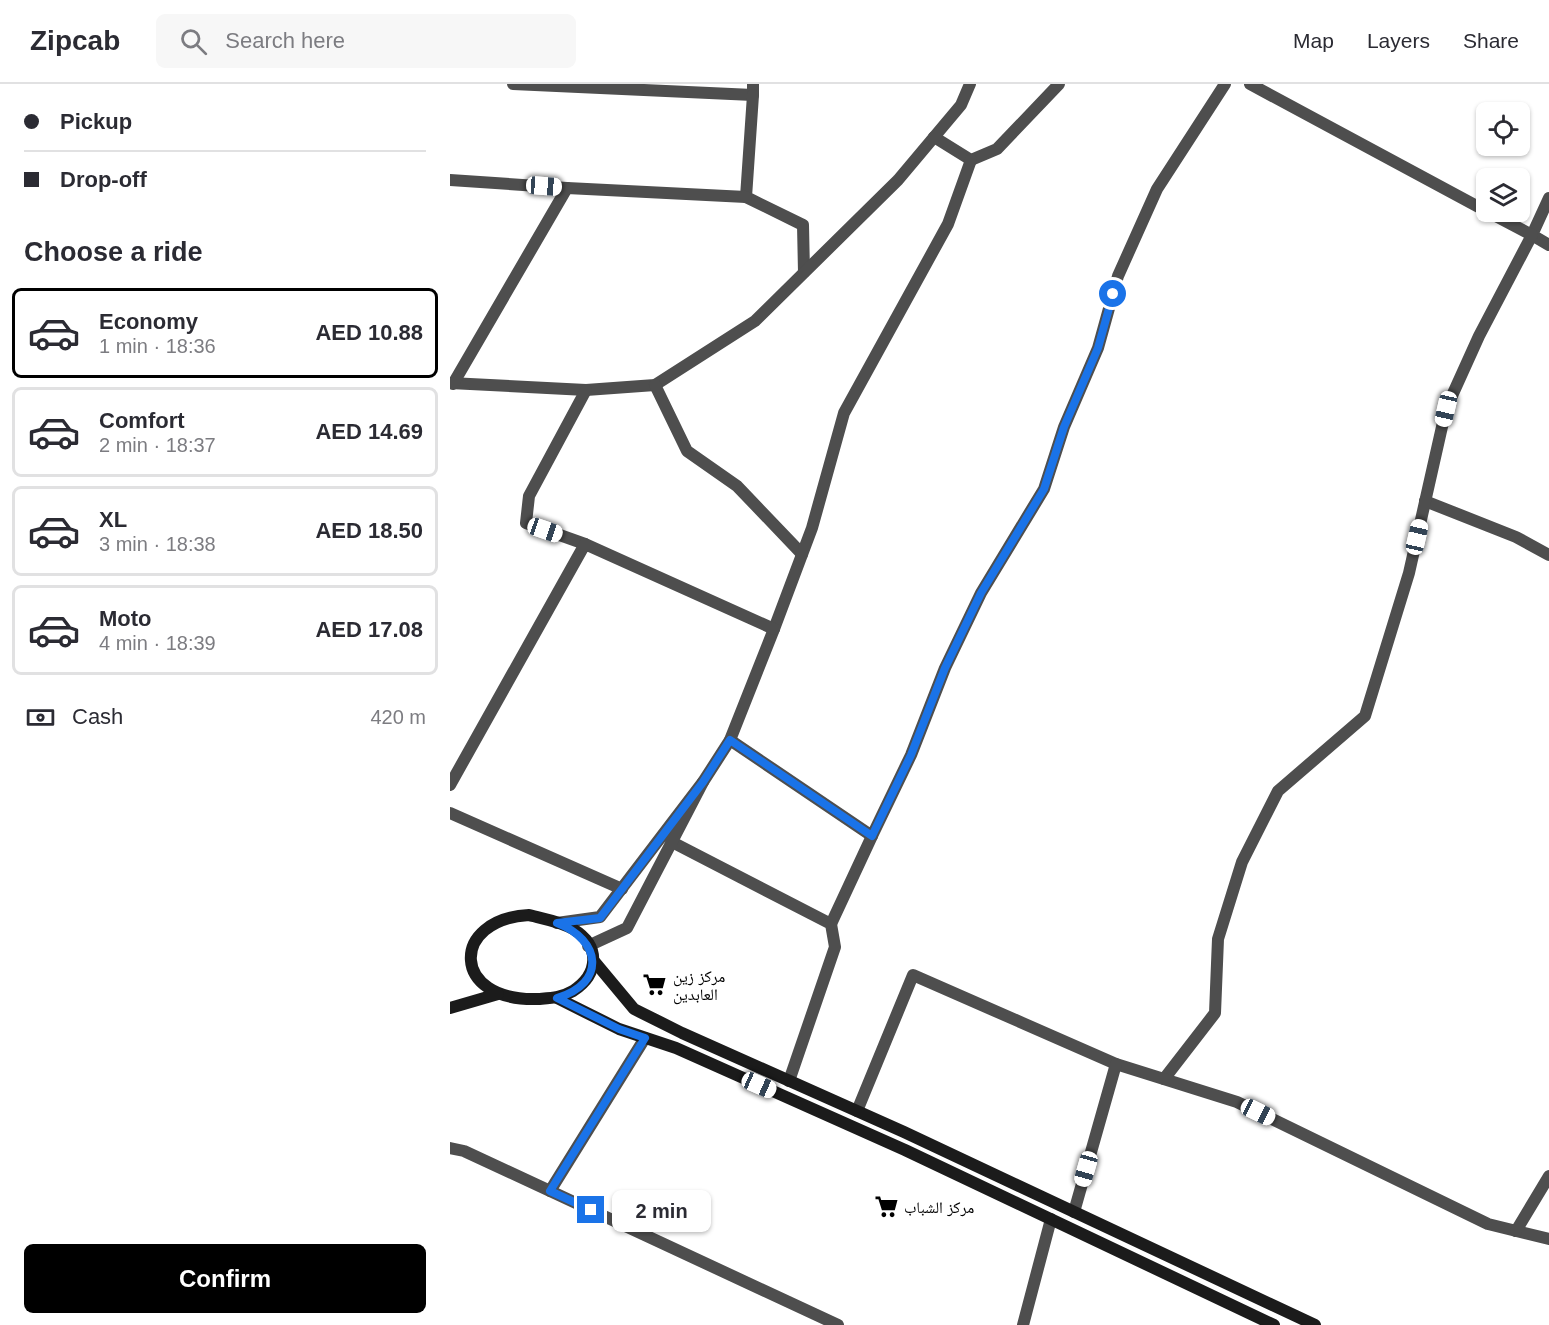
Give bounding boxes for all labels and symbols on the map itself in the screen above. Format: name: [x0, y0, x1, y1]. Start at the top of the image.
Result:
car: [525, 176, 563, 196]
route start: [1099, 280, 1126, 307]
car: [1433, 389, 1459, 429]
car: [525, 516, 565, 544]
car: [1404, 517, 1430, 557]
place label: مركز زين العابدين: [673, 968, 725, 1005]
supermarket icon: مركز زين العابدين: [642, 972, 668, 998]
car: [739, 1069, 779, 1101]
car: [1238, 1096, 1278, 1128]
car: [1072, 1149, 1100, 1189]
callout: 2 min: [612, 1189, 711, 1231]
supermarket icon: مركز الشباب: [873, 1194, 899, 1220]
route end: [577, 1196, 604, 1223]
place label: مركز الشباب: [904, 1199, 974, 1217]

